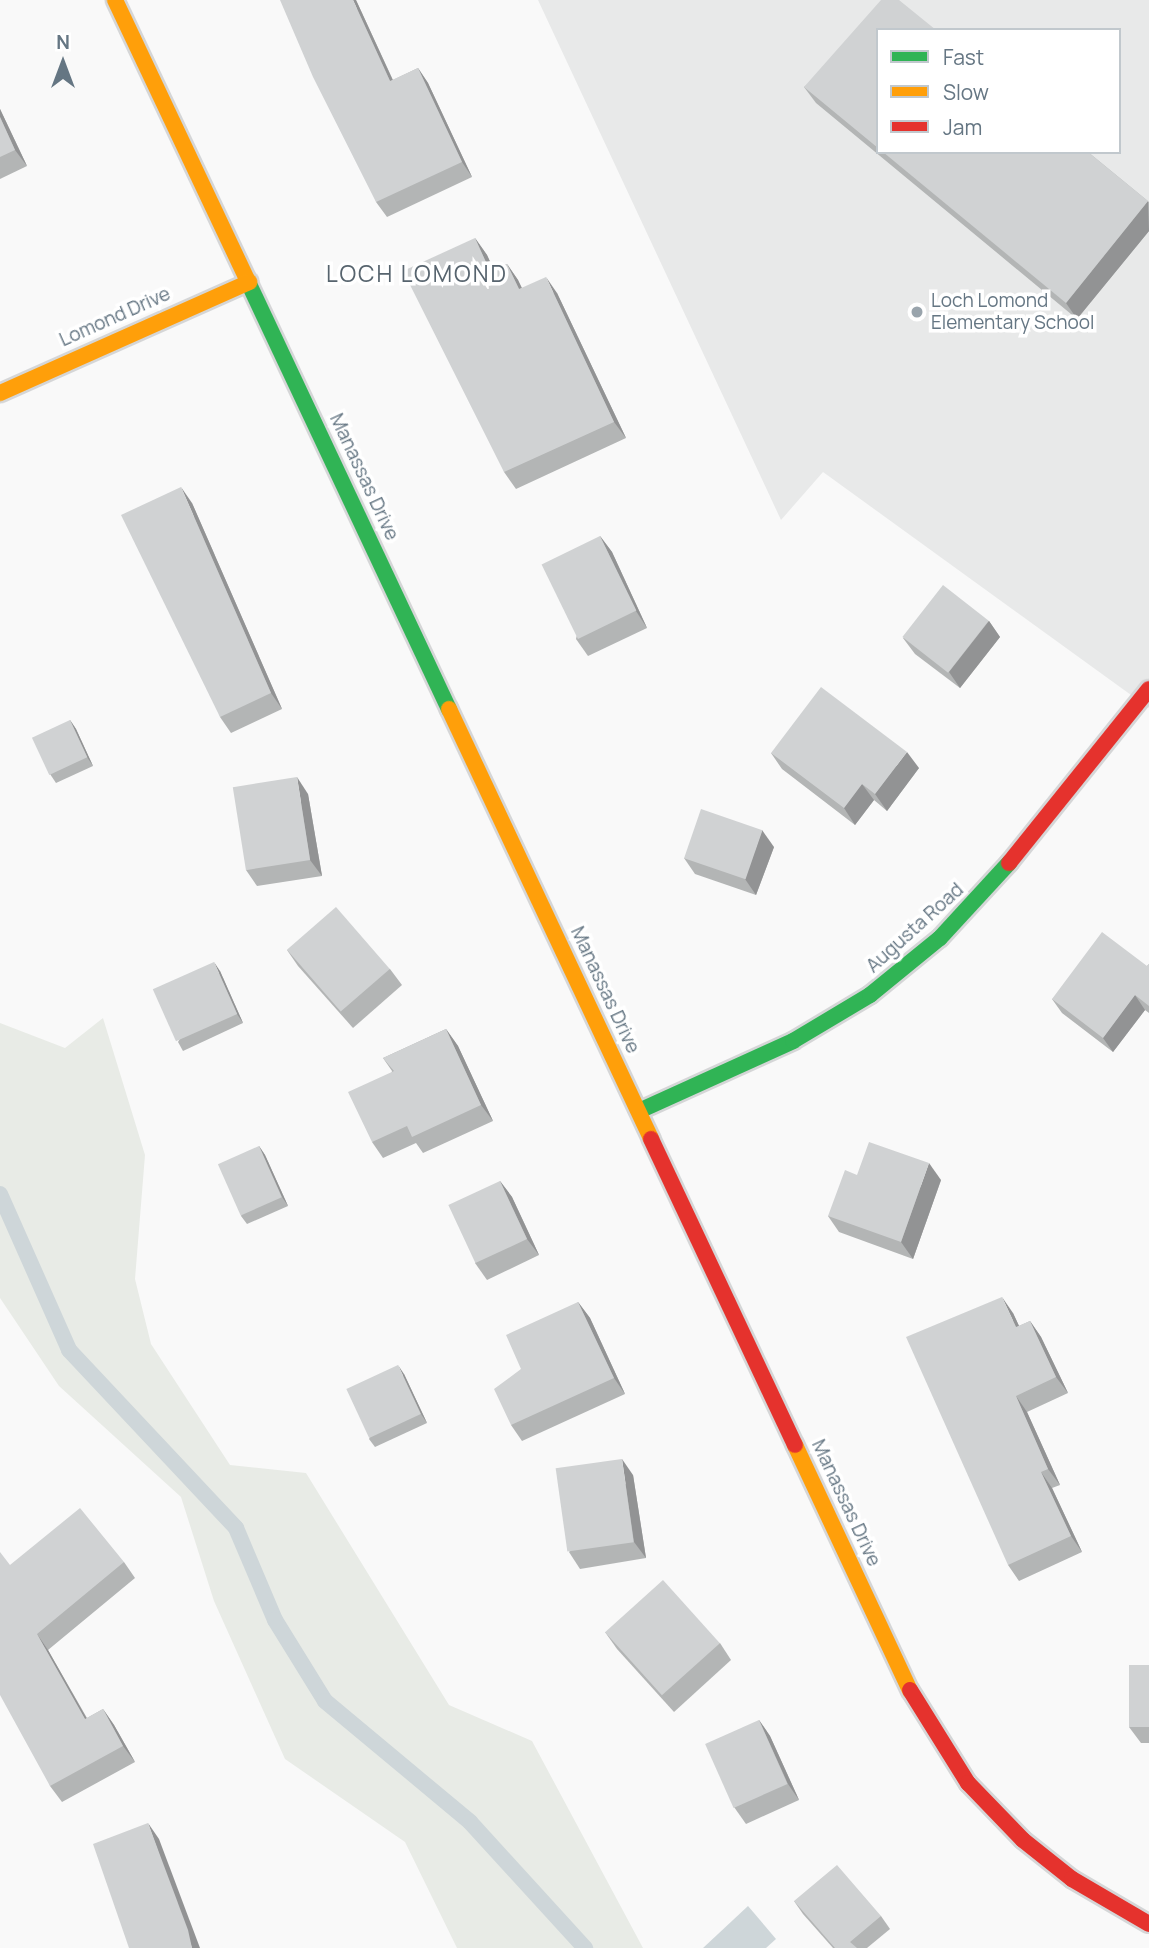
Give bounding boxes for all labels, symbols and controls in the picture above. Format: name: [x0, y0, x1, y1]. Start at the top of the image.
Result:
north arrow: [28, 28, 98, 98]
legend: [876, 28, 1121, 154]
text: N: [56, 29, 70, 55]
text: Fast: [943, 43, 984, 71]
text: Slow: [943, 78, 989, 106]
text: Jam: [943, 113, 982, 141]
district label: LOCH LOMOND: [327, 259, 507, 287]
street label: Lomond Drive: [56, 282, 174, 352]
place label: Loch Lomond Elementary School: [931, 290, 1094, 334]
marker: Loch Lomond Elementary School: [909, 304, 925, 320]
street label: Manassas Drive: [325, 410, 403, 544]
street label: Augusta Road: [862, 878, 968, 978]
street label: Manassas Drive: [566, 923, 644, 1057]
street label: Manassas Drive: [807, 1436, 885, 1570]

